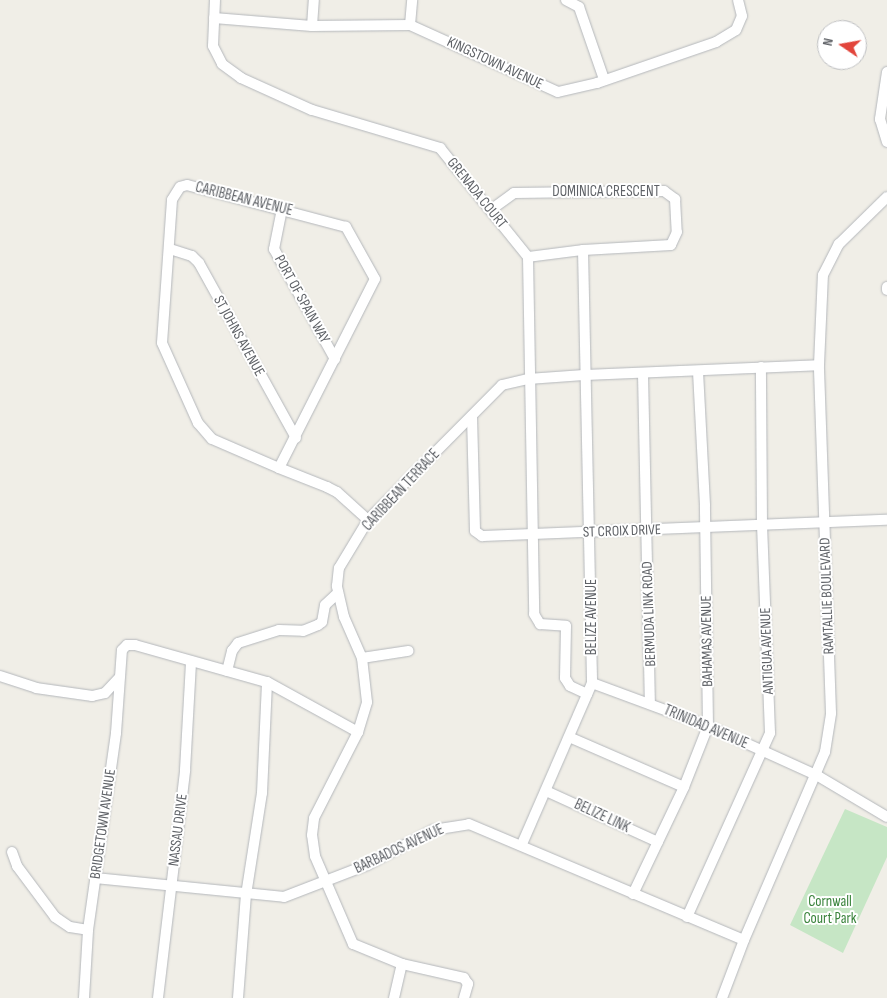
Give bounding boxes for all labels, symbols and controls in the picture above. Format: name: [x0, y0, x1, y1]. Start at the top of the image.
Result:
north arrow: [817, 20, 867, 70]
street label: KINGSTOWN AVENUE: [444, 33, 546, 93]
text: N: [819, 37, 837, 47]
street label: GRENADA COURT: [443, 154, 511, 232]
street label: CARIBBEAN AVENUE: [193, 178, 295, 220]
street label: DOMINICA CRESCENT: [552, 183, 660, 201]
street label: PORT OF SPAIN WAY: [270, 252, 334, 346]
street label: ST JOHNS AVENUE: [209, 292, 269, 380]
street label: CARIBBEAN TERRACE: [359, 445, 443, 535]
street label: ST CROIX DRIVE: [583, 521, 661, 541]
street label: RAMTALLIE BOULEVARD: [816, 537, 838, 655]
street label: BERMUDA LINK ROAD: [638, 561, 660, 667]
street label: BELIZE AVENUE: [583, 579, 601, 655]
street label: BAHAMAS AVENUE: [697, 595, 717, 687]
street label: ANTIGUA AVENUE: [756, 607, 778, 695]
street label: TRINIDAD AVENUE: [661, 701, 751, 753]
street label: BRIDGETOWN AVENUE: [86, 768, 120, 880]
street label: NASSAU DRIVE: [165, 793, 191, 867]
street label: BELIZE LINK: [571, 795, 633, 837]
street label: BARBADOS AVENUE: [351, 820, 447, 878]
park label: Cornwall Court Park: [803, 892, 857, 927]

